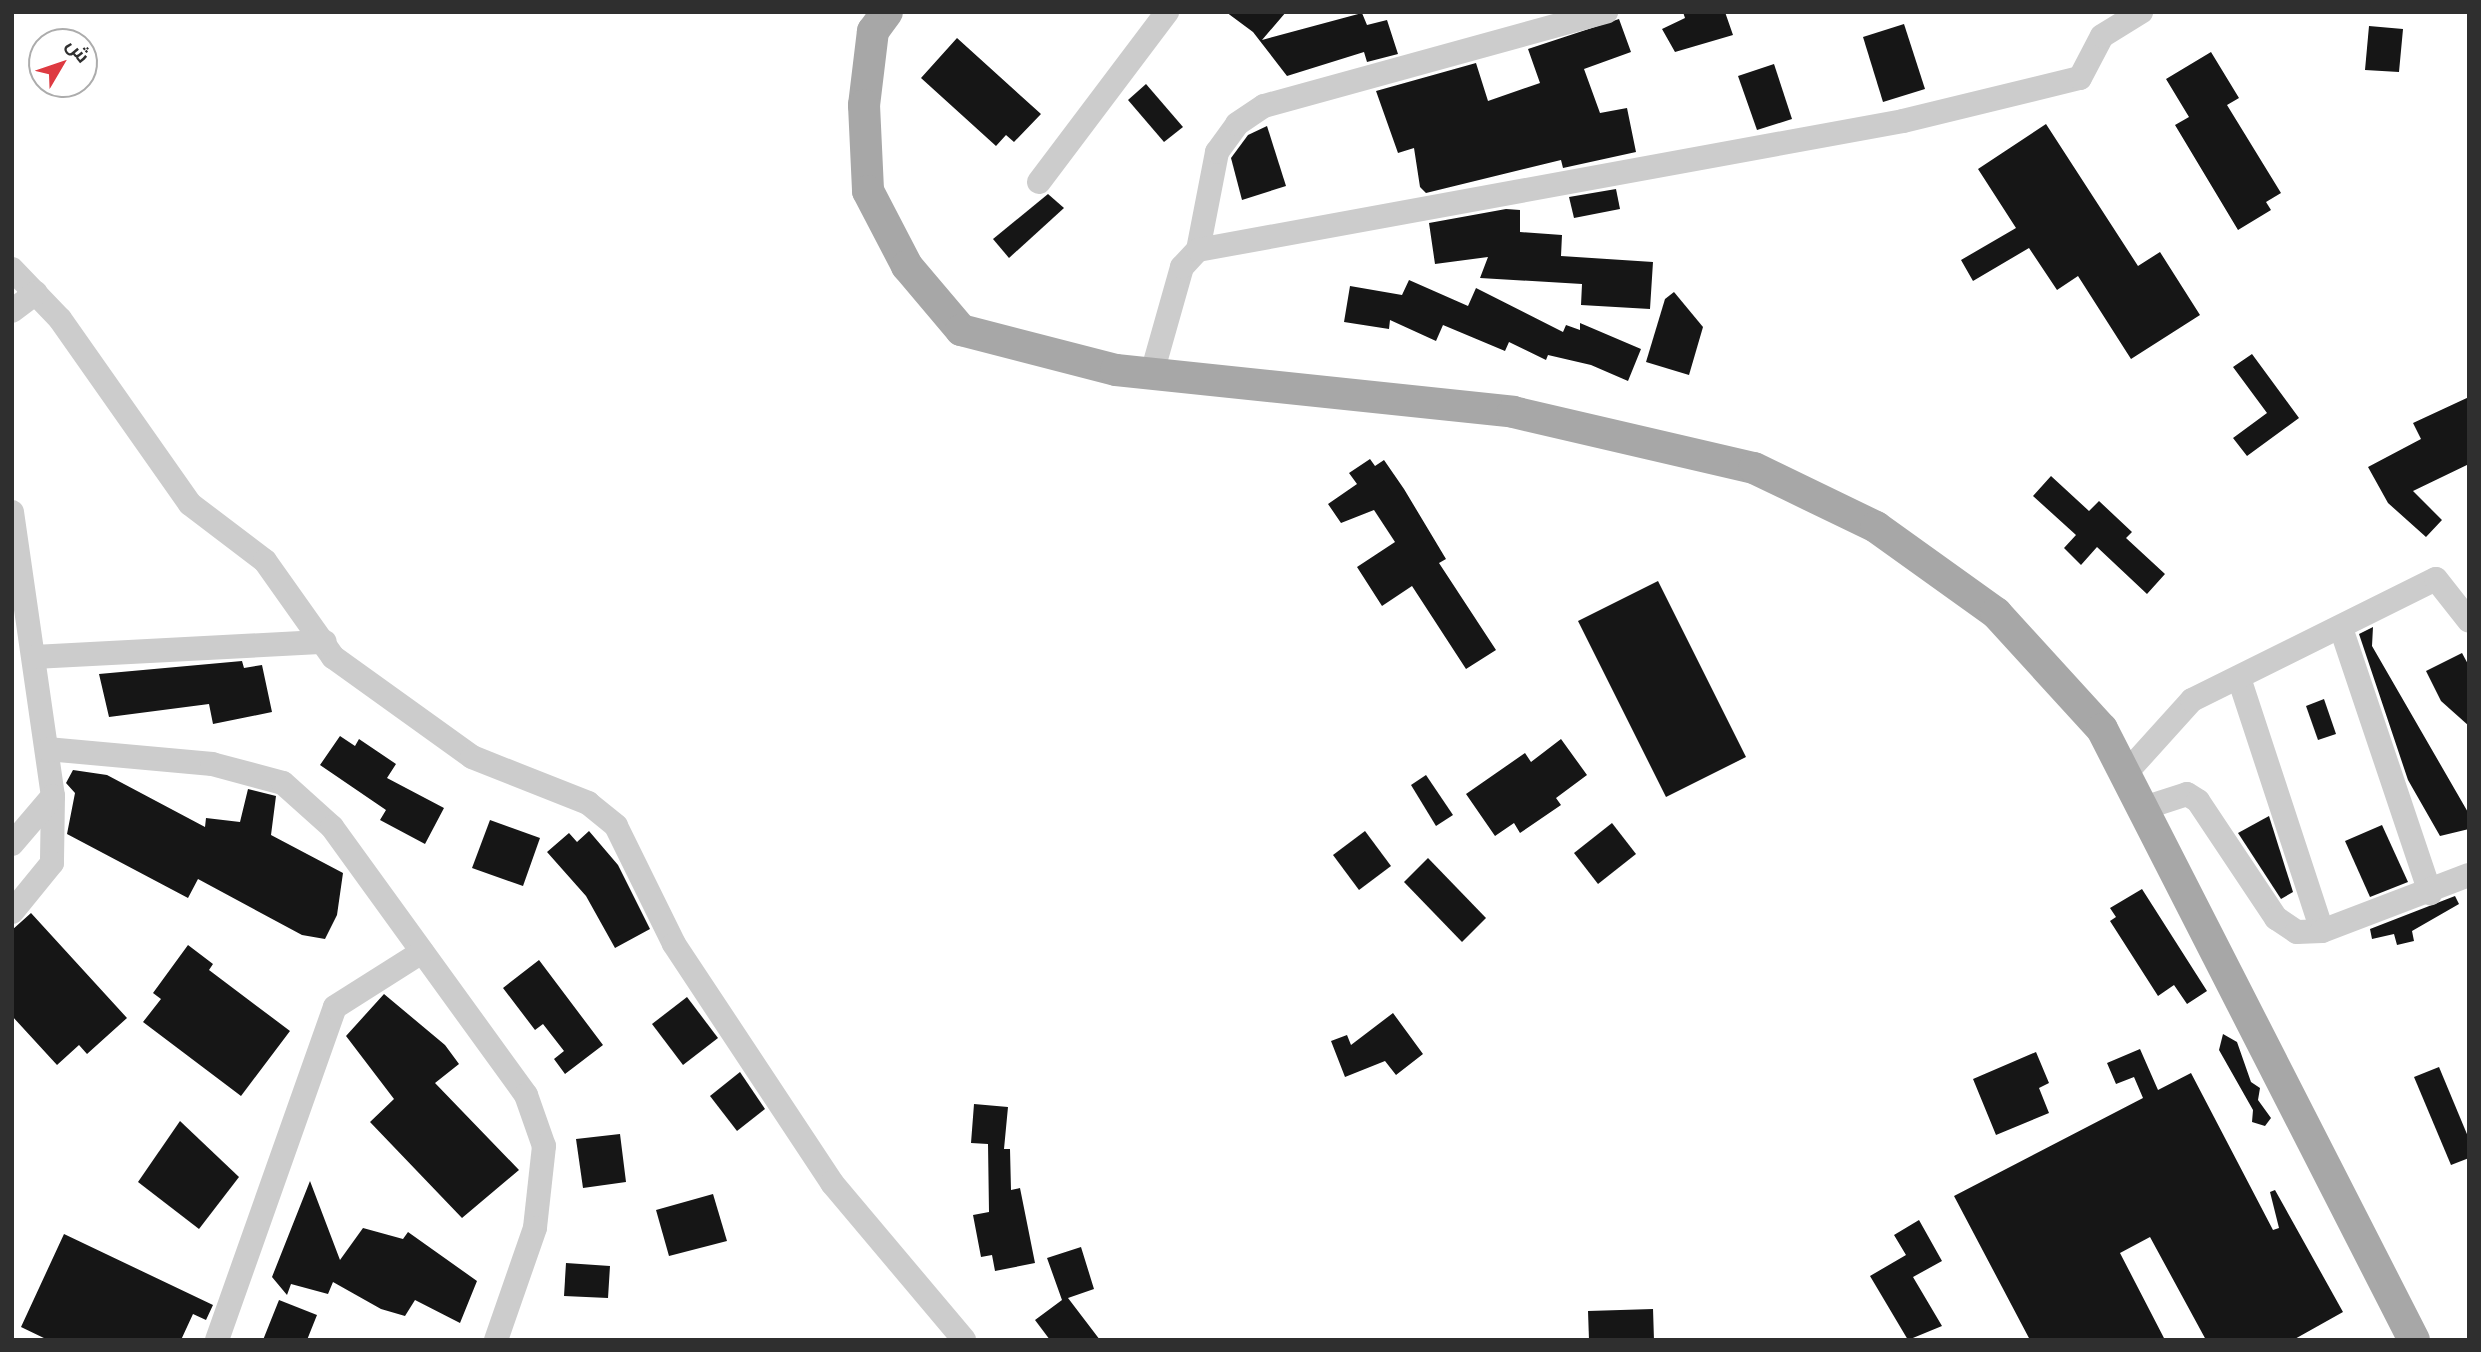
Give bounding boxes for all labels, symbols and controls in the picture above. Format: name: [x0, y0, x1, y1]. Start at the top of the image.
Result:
north arrow: [28, 28, 98, 98]
text: ش: [62, 34, 95, 67]

